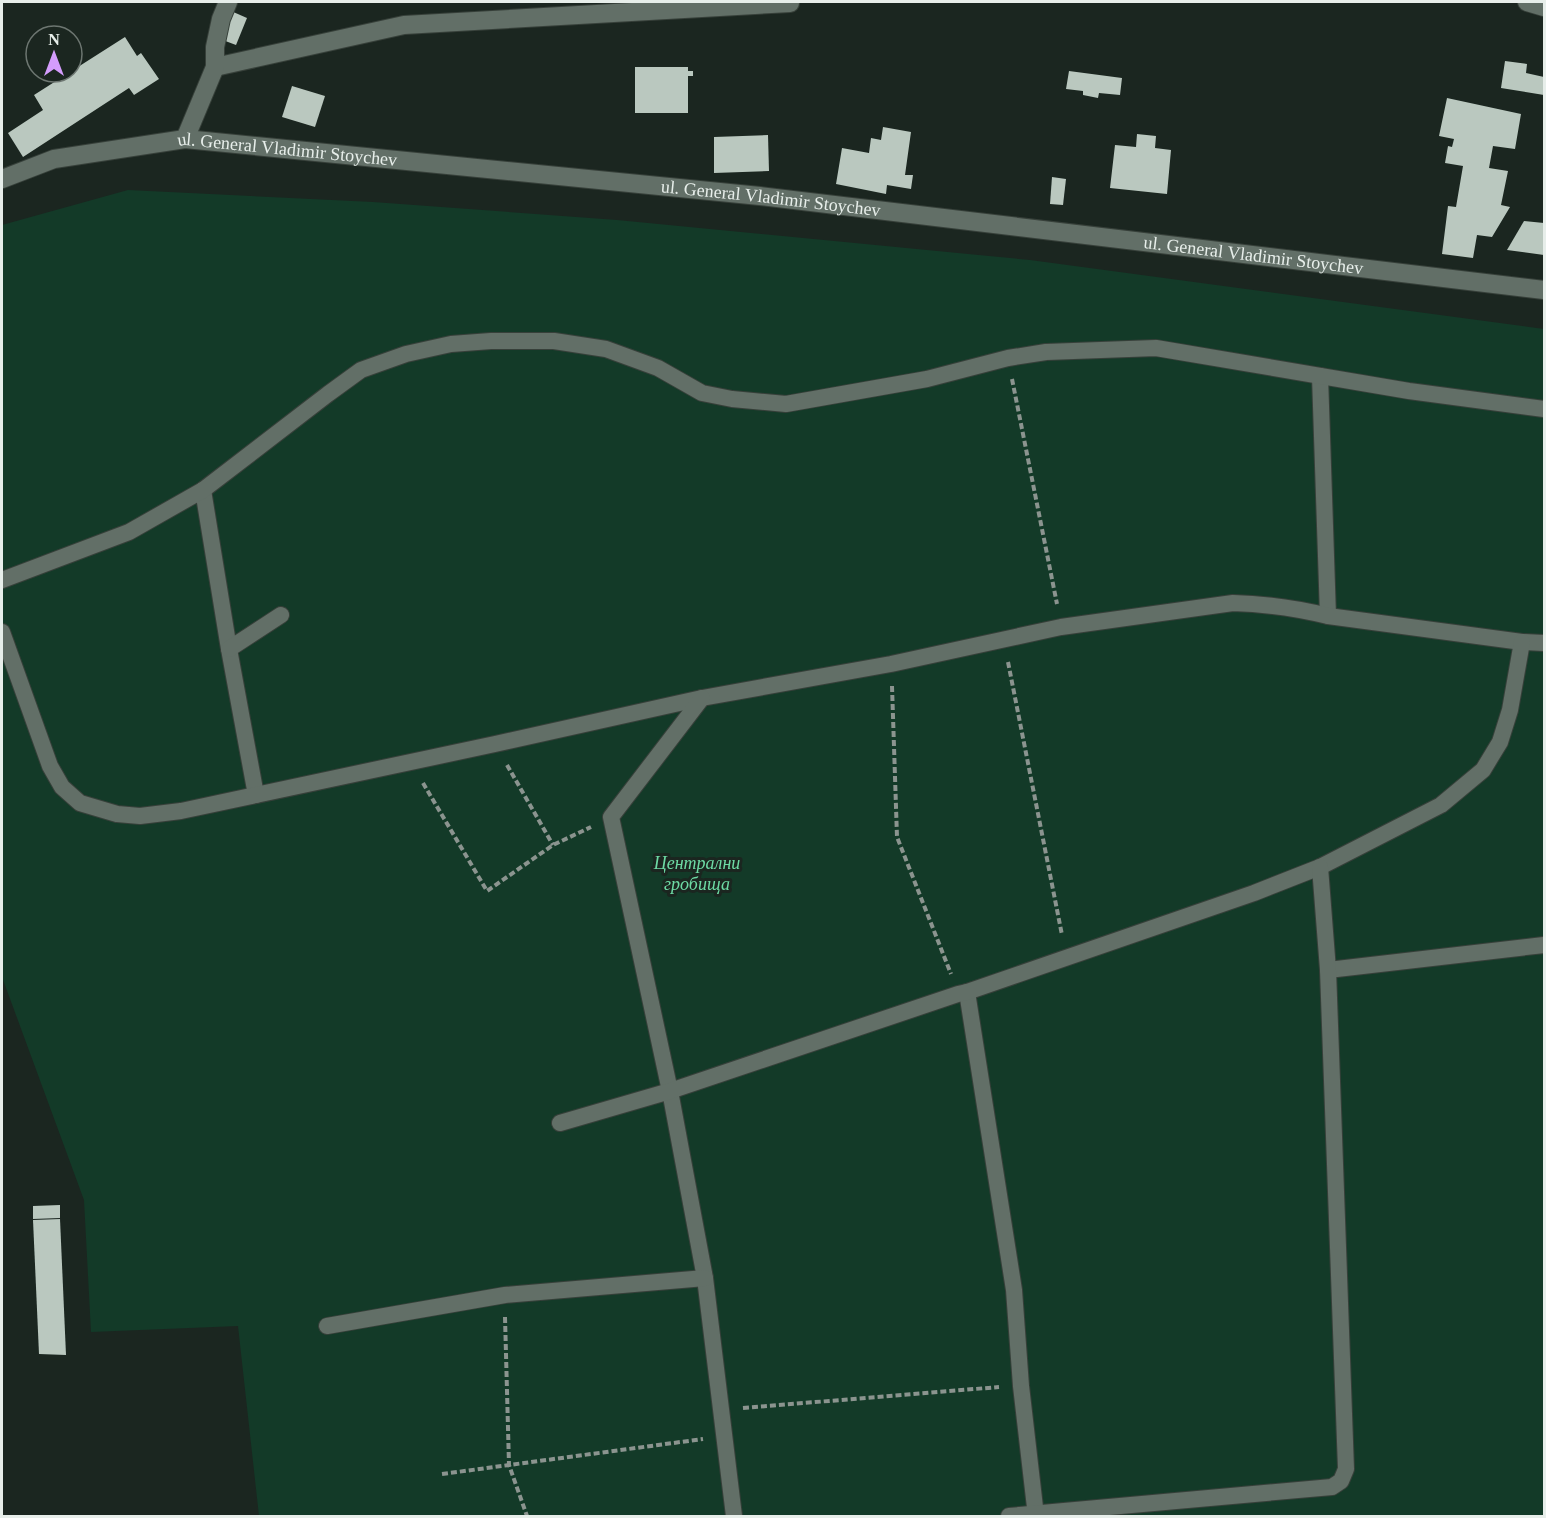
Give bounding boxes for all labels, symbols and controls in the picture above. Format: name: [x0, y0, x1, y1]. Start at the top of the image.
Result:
north arrow: [24, 24, 84, 84]
text: N: [48, 31, 60, 48]
street label: ul. General Vladimir Stoychev: [176, 129, 398, 170]
street label: ul. General Vladimir Stoychev: [660, 176, 882, 220]
street label: ul. General Vladimir Stoychev: [1143, 232, 1364, 278]
park label: Централни гробища: [653, 853, 740, 894]

